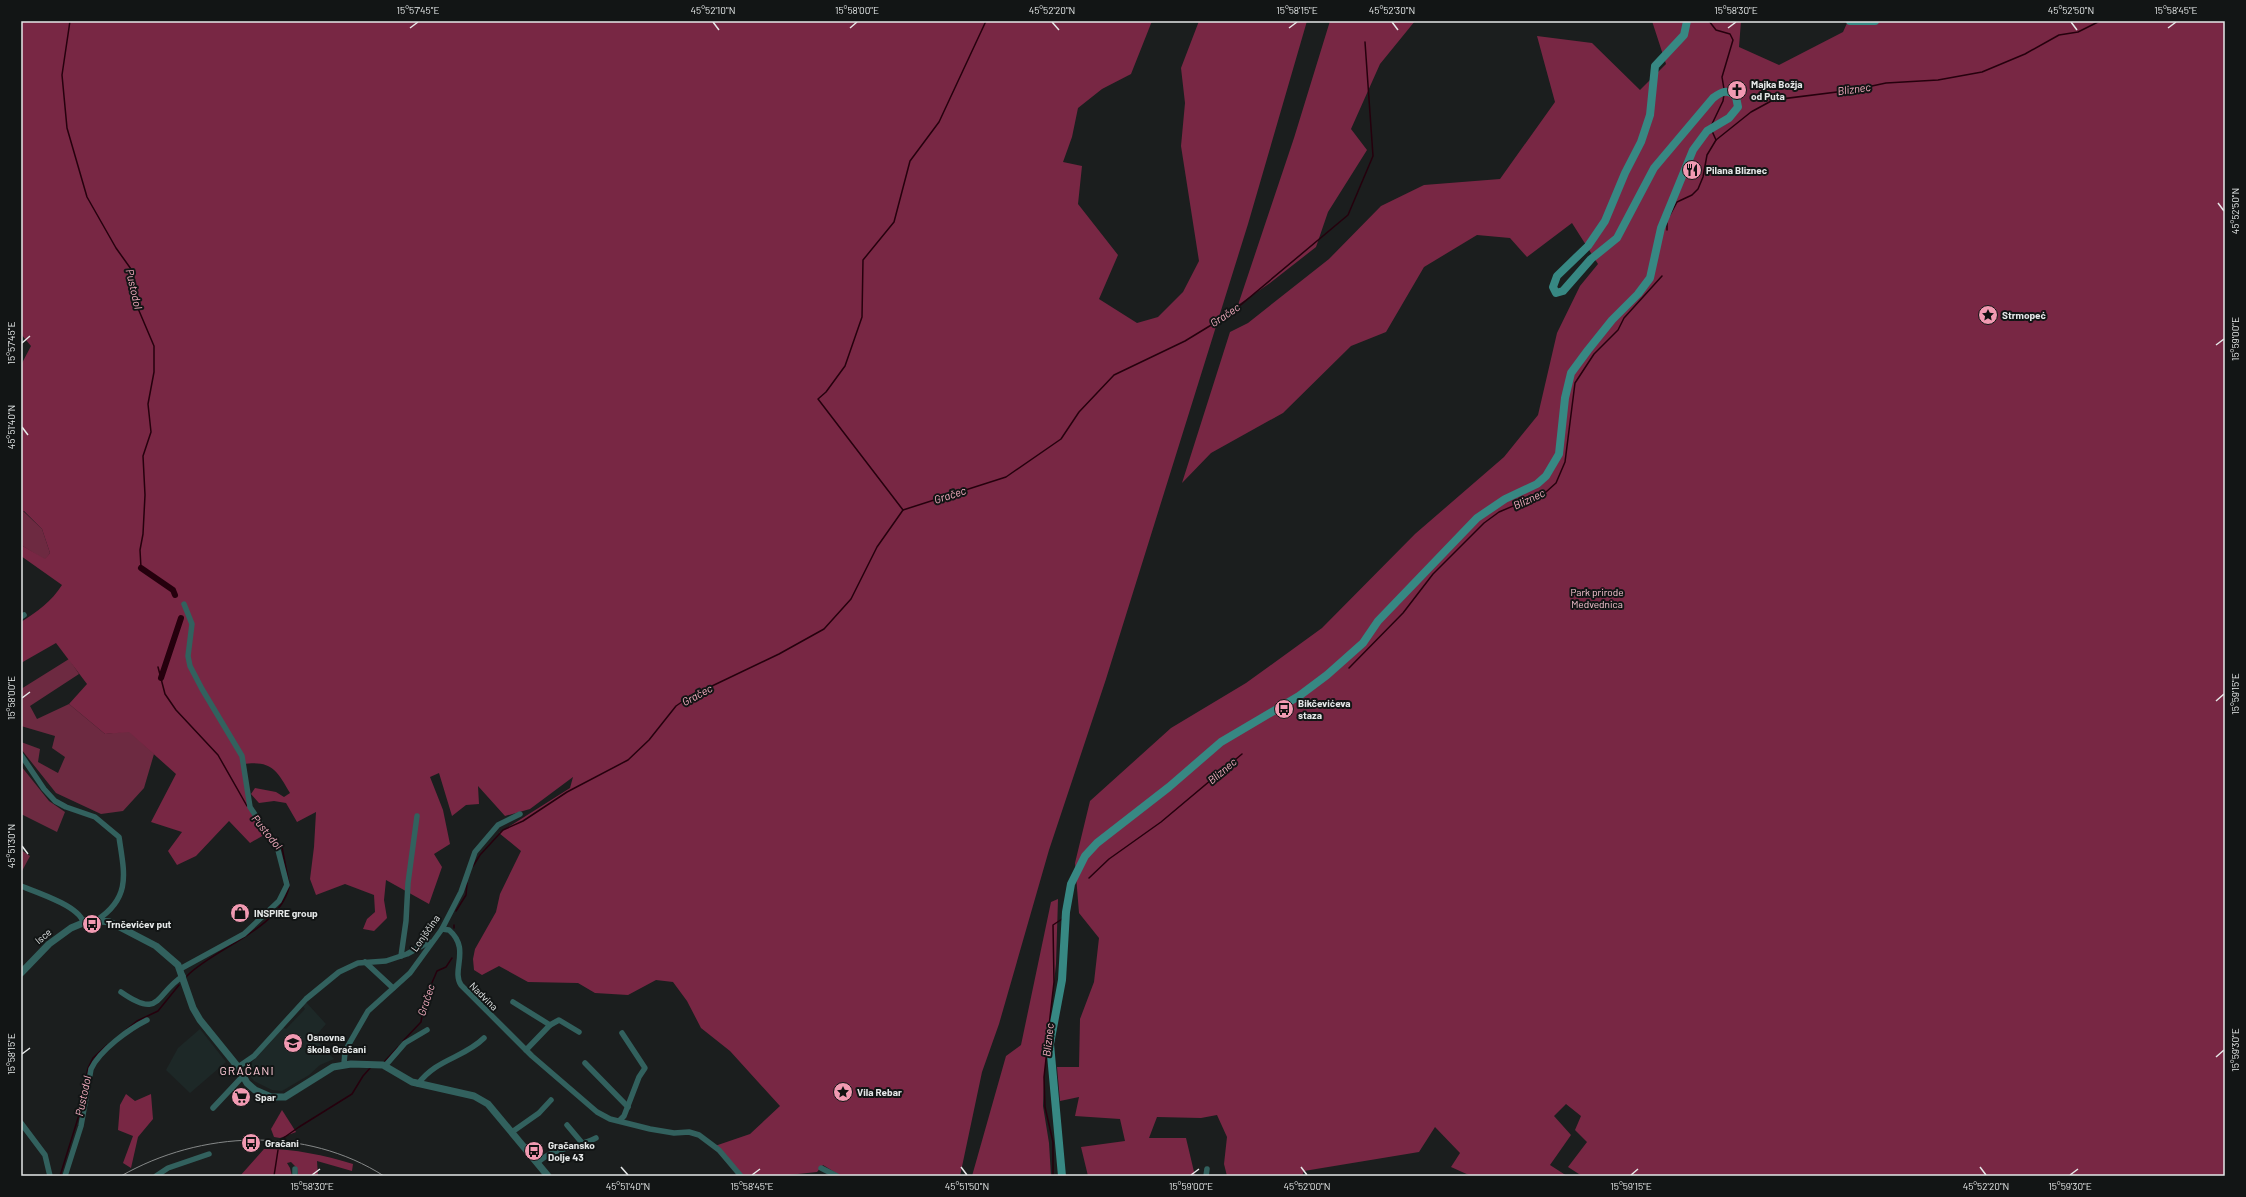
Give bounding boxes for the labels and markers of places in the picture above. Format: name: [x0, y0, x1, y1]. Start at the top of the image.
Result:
place label: Majka Božja od Puta: [1751, 78, 1803, 102]
church icon: Majka Božja od Puta: [1726, 79, 1748, 101]
restaurant icon: Pilana Bliznec: [1681, 159, 1703, 181]
place label: Pilana Bliznec: [1706, 164, 1768, 176]
place icon: Strmopeć: [1977, 304, 1999, 326]
place label: Strmopeć: [2002, 309, 2047, 321]
place label: Bikčevićeva staza: [1298, 697, 1351, 721]
bus stop icon: Bikčevićeva staza: [1273, 698, 1295, 720]
shop icon: INSPIRE group: [229, 902, 251, 924]
place label: INSPIRE group: [254, 907, 318, 919]
bus stop icon: Trnčevićev put: [81, 913, 103, 935]
place label: Trnčevićev put: [106, 918, 172, 930]
place label: Osnovna škola Gračani: [307, 1031, 366, 1055]
school or university icon: Osnovna škola Gračani: [282, 1032, 304, 1054]
place icon: Vila Rebar: [832, 1081, 854, 1103]
supermarket icon: Spar: [230, 1086, 252, 1108]
place label: Vila Rebar: [857, 1086, 902, 1098]
place label: Spar: [255, 1091, 276, 1103]
bus stop icon: Gračani: [240, 1132, 262, 1154]
place label: Gračani: [265, 1137, 299, 1149]
place label: Gračansko Dolje 43: [548, 1139, 595, 1163]
bus stop icon: Gračansko Dolje 43: [523, 1140, 545, 1162]

